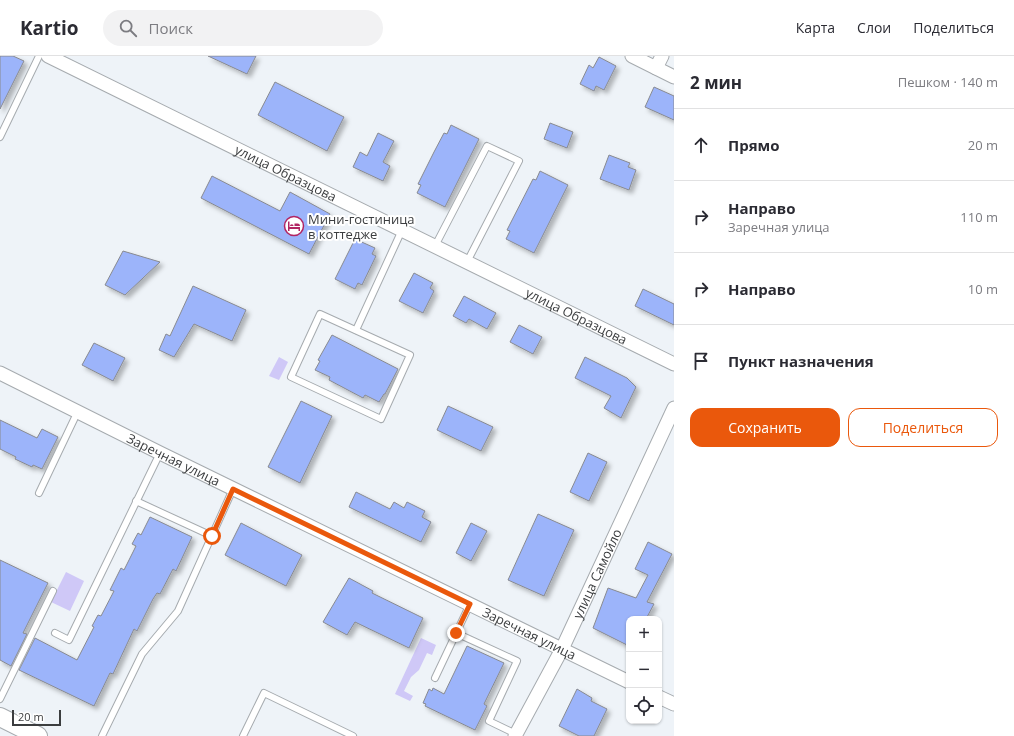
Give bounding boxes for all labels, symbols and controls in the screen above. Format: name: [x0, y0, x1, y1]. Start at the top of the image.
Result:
search box: [103, 10, 383, 46]
text: Kartio: [20, 15, 79, 41]
icon: search: [117, 17, 139, 39]
text: Поиск: [149, 18, 193, 38]
text: Карта: [796, 18, 835, 37]
text: Слои: [857, 18, 891, 37]
text: Поделиться: [913, 18, 994, 37]
text: 2 мин: [690, 71, 742, 94]
text: Пешком · 140 m: [898, 73, 998, 91]
icon: ahead: [690, 134, 712, 156]
text: Прямо: [728, 135, 780, 155]
text: 20 m: [968, 136, 998, 154]
street label: улица Образцова: [232, 140, 340, 206]
text: Направо: [728, 198, 796, 218]
icon: right: [690, 206, 712, 228]
text: 110 m: [960, 208, 998, 226]
place label: Мини-гостиница в коттедже: [308, 210, 415, 243]
hotel icon: Мини-гостиница в коттедже: [283, 215, 305, 237]
text: Заречная улица: [728, 218, 830, 236]
icon: right: [690, 278, 712, 300]
text: Направо: [728, 279, 796, 299]
text: 10 m: [968, 280, 998, 298]
street label: улица Образцова: [523, 283, 630, 349]
icon: arrive: [690, 350, 712, 372]
text: Пункт назначения: [728, 351, 874, 371]
button: Сохранить: [690, 408, 840, 447]
button: Поделиться: [848, 408, 998, 447]
street label: Заречная улица: [124, 429, 223, 490]
street label: улица Самойло: [568, 526, 626, 622]
route start: [203, 527, 221, 545]
street label: Заречная улица: [480, 603, 579, 664]
map controls: [626, 616, 662, 724]
button: +: [626, 616, 662, 652]
route end: [447, 624, 465, 642]
button: −: [626, 652, 662, 688]
button: locate: [626, 688, 662, 724]
scale bar: [12, 708, 61, 727]
text: 20 m: [18, 709, 44, 724]

